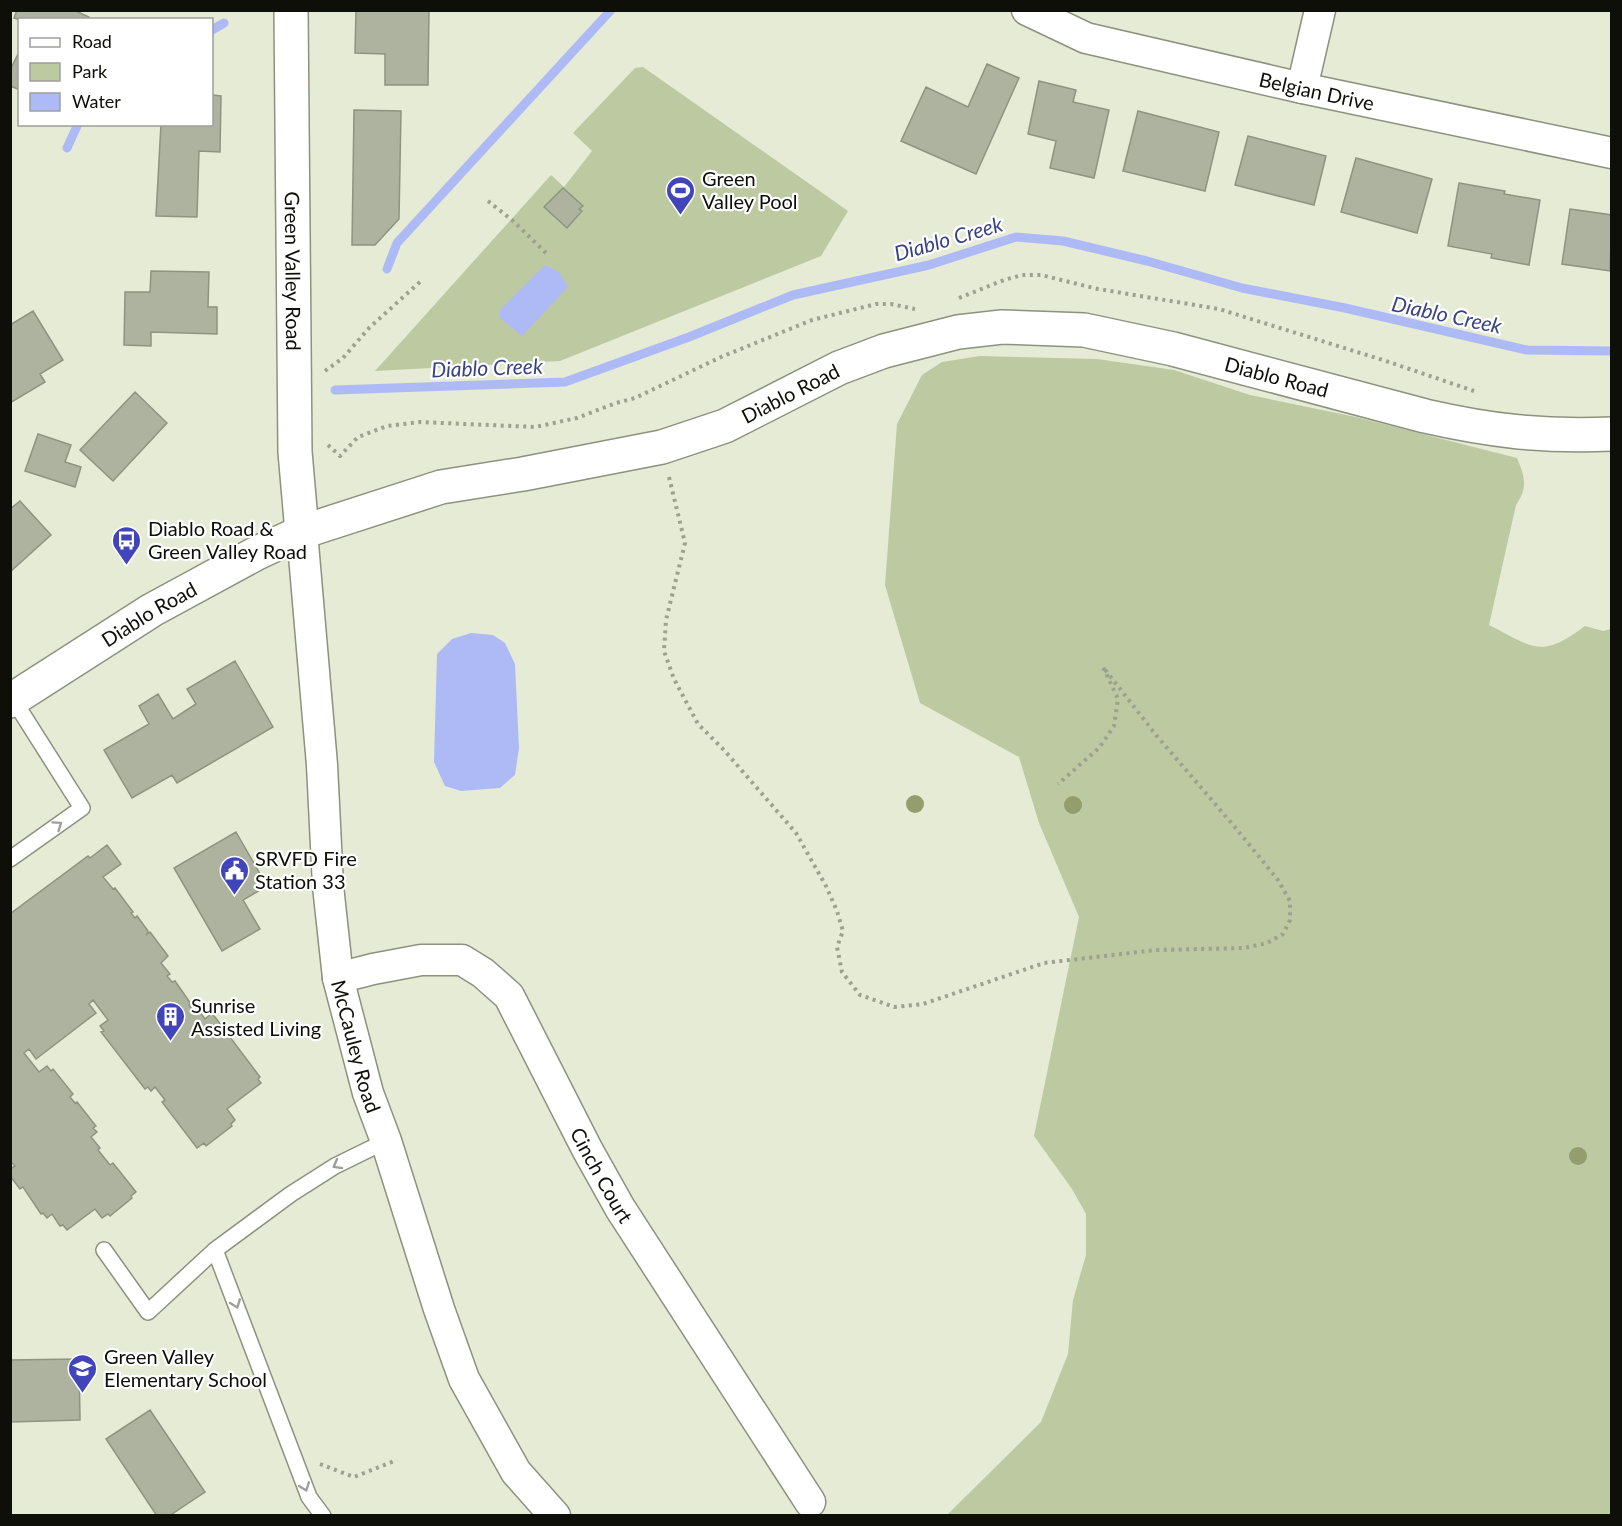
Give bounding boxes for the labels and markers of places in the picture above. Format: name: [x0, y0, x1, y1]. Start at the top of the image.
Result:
place label: Green Valley Pool: [702, 166, 798, 213]
sports icon: Green Valley Pool: [665, 174, 697, 216]
place label: Diablo Road & Green Valley Road: [148, 516, 307, 563]
bus stop icon: Diablo Road & Green Valley Road: [111, 524, 143, 566]
place label: SRVFD Fire Station 33: [255, 846, 357, 893]
public building icon: SRVFD Fire Station 33: [218, 854, 250, 896]
place label: Sunrise Assisted Living: [191, 993, 321, 1040]
building icon: Sunrise Assisted Living: [154, 1000, 186, 1042]
place label: Green Valley Elementary School: [104, 1344, 267, 1391]
school or university icon: Green Valley Elementary School: [67, 1352, 99, 1394]

